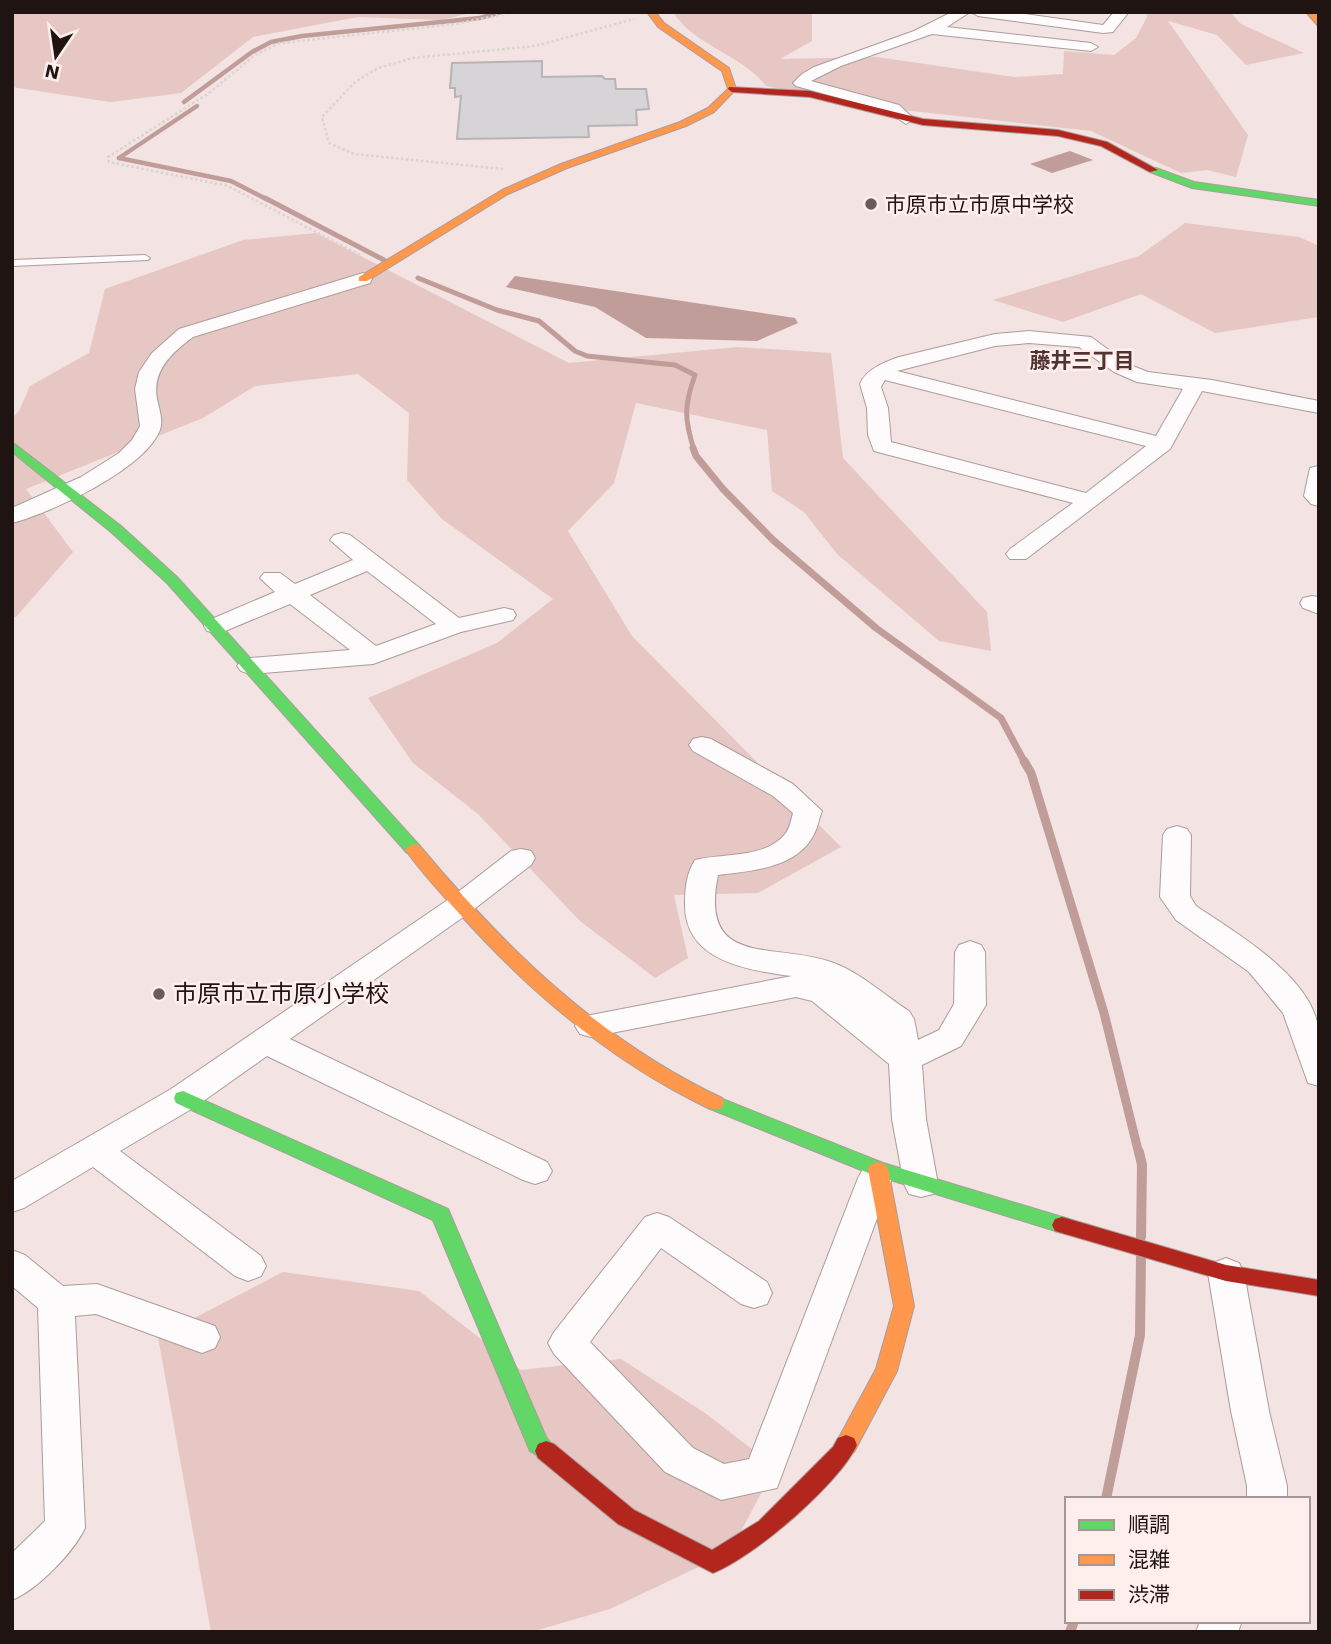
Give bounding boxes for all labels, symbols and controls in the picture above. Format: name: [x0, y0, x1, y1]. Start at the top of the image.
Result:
north arrow: [21, 21, 91, 91]
text: N: [43, 59, 62, 85]
place label: 市原市立市原中学校: [885, 192, 1074, 217]
marker: 市原市立市原中学校: [863, 196, 879, 212]
district label: 藤井三丁目: [1030, 348, 1135, 373]
place label: 市原市立市原小学校: [173, 980, 389, 1008]
marker: 市原市立市原小学校: [151, 986, 167, 1002]
legend: [1065, 1497, 1310, 1623]
text: 順調: [1128, 1512, 1170, 1537]
text: 混雑: [1128, 1547, 1170, 1572]
text: 渋滞: [1128, 1582, 1170, 1607]

